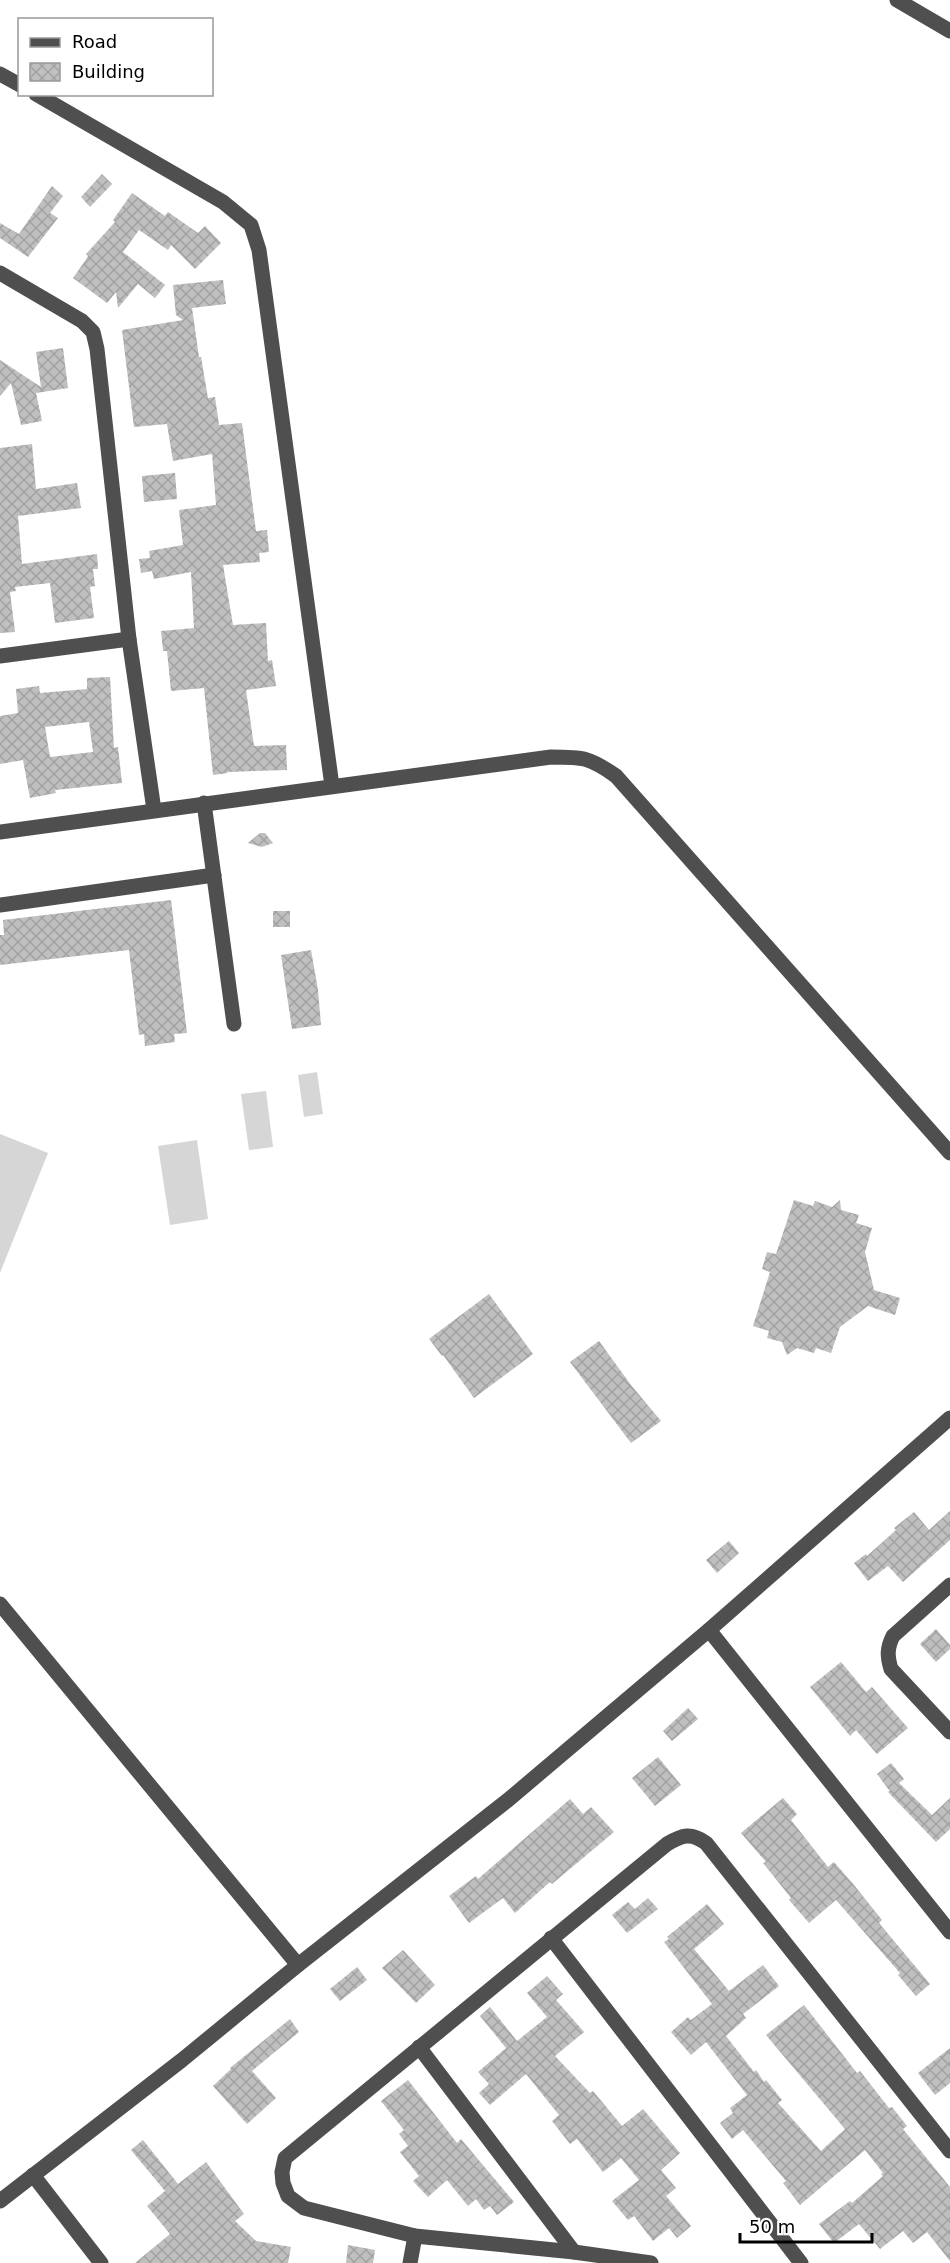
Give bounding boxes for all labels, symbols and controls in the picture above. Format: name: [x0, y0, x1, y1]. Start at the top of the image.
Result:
legend: [18, 18, 213, 96]
text: Road: [72, 31, 117, 52]
text: Building: [72, 61, 145, 82]
scale bar: [740, 2206, 872, 2244]
text: 50 m: [749, 2216, 795, 2237]

